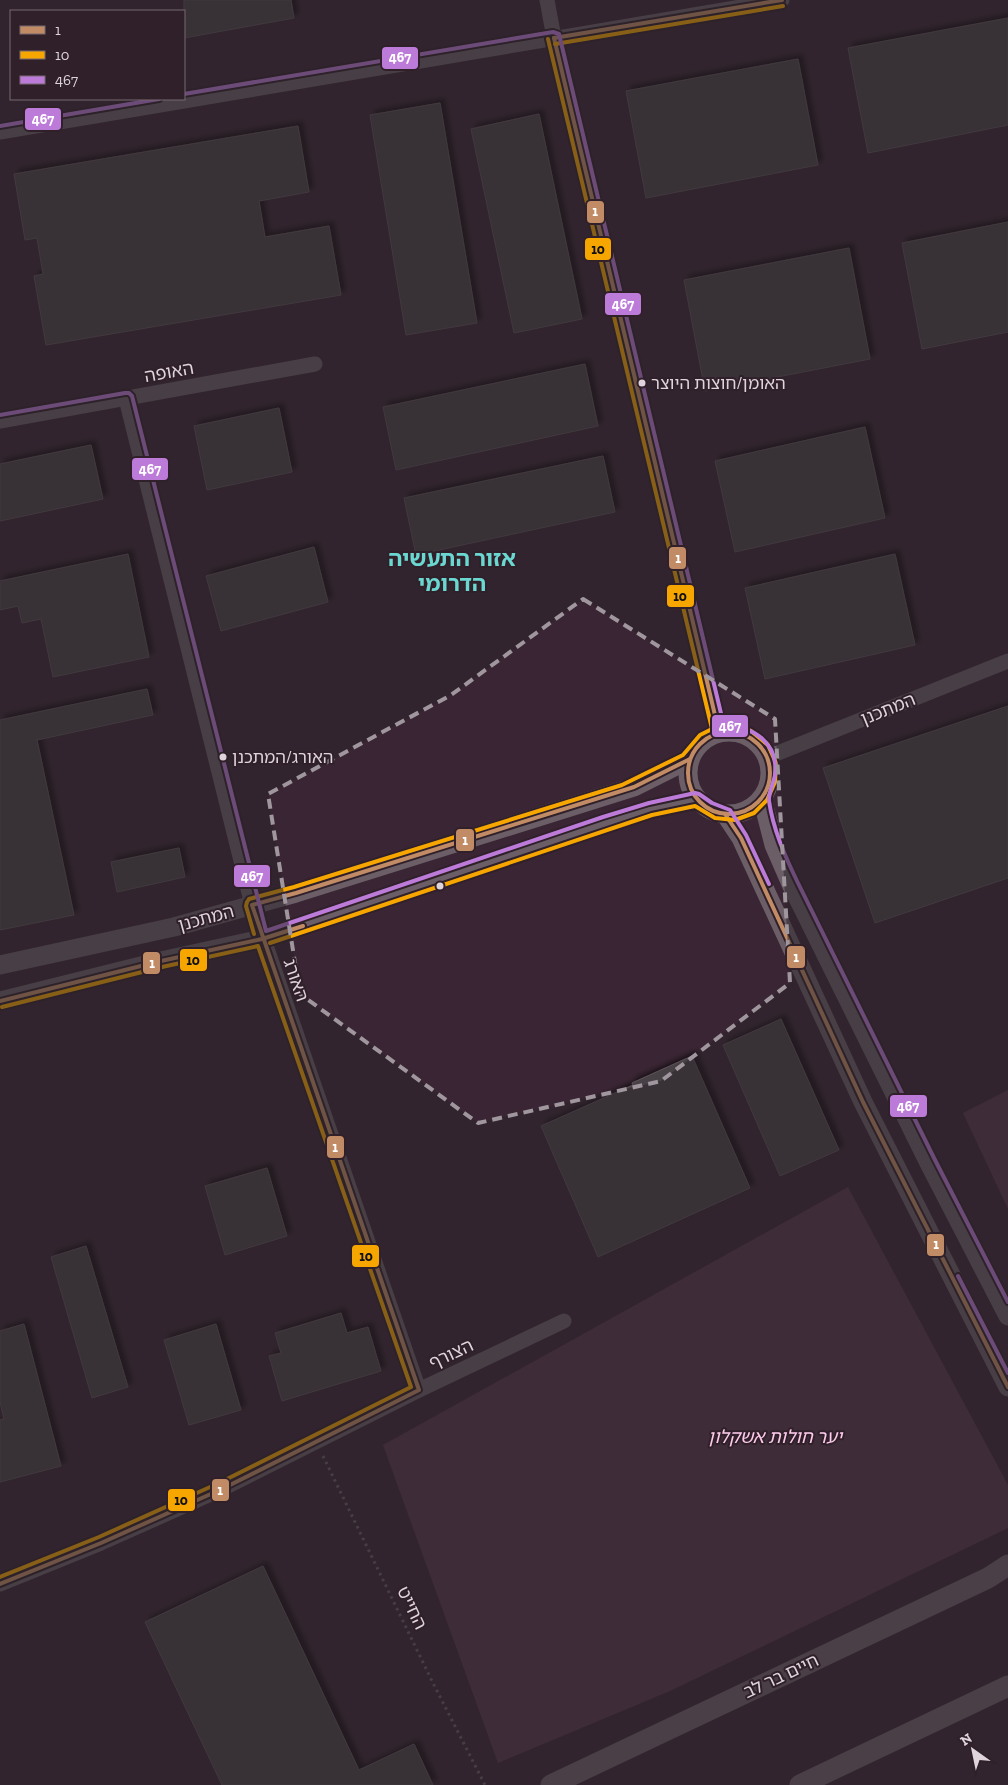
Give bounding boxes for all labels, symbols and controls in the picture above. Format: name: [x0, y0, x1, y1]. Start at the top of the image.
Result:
legend: [10, 10, 185, 100]
text: 1: [55, 21, 61, 39]
text: 10: [55, 46, 69, 64]
line badge: 467: [381, 46, 419, 70]
text: 467: [389, 49, 411, 66]
text: 467: [55, 71, 78, 89]
line badge: 467: [24, 107, 62, 131]
text: 467: [32, 111, 54, 128]
line badge: 1: [586, 200, 605, 224]
text: 1: [592, 203, 598, 220]
line badge: 10: [584, 237, 612, 261]
text: 10: [591, 241, 605, 258]
line badge: 467: [604, 292, 642, 316]
text: 467: [612, 296, 634, 313]
street label: האופה: [143, 357, 195, 387]
place label: האומן/חוצות היוצר: [651, 373, 786, 393]
marker: האומן/חוצות היוצר: [637, 378, 647, 388]
line badge: 467: [131, 457, 169, 481]
text: 467: [139, 461, 161, 478]
district label: אזור התעשיה הדרומי: [388, 545, 516, 597]
line badge: 1: [668, 546, 687, 570]
text: 1: [675, 550, 681, 567]
line badge: 10: [666, 584, 695, 608]
text: 10: [673, 588, 687, 605]
street label: המתכנן: [857, 688, 919, 730]
line badge: 467: [711, 714, 749, 738]
text: 467: [719, 718, 741, 735]
place label: האורג/המתכנן: [232, 747, 333, 767]
marker: האורג/המתכנן: [218, 752, 228, 762]
line badge: 1: [455, 828, 475, 852]
text: 1: [462, 832, 468, 849]
line badge: 467: [233, 864, 271, 888]
text: 467: [241, 868, 263, 885]
unlabelled marker: [435, 881, 445, 891]
street label: המתכנן: [176, 900, 236, 936]
line badge: 1: [786, 945, 806, 969]
line badge: 10: [179, 948, 208, 972]
text: 1: [793, 949, 799, 966]
line badge: 1: [142, 951, 161, 975]
text: 10: [186, 952, 200, 969]
text: 1: [149, 955, 155, 972]
street label: האורג: [278, 956, 314, 1004]
line badge: 467: [889, 1094, 928, 1118]
text: 467: [897, 1098, 919, 1115]
line badge: 1: [326, 1135, 345, 1159]
text: 1: [332, 1139, 338, 1156]
line badge: 1: [926, 1233, 945, 1257]
text: 1: [933, 1236, 939, 1253]
line badge: 10: [351, 1244, 380, 1268]
text: 10: [359, 1248, 373, 1265]
street label: הצורף: [425, 1334, 477, 1374]
park label: יער חולות אשקלון: [708, 1426, 844, 1448]
line badge: 1: [211, 1478, 230, 1502]
text: 1: [217, 1482, 223, 1499]
line badge: 10: [167, 1488, 196, 1512]
text: 10: [174, 1492, 188, 1509]
street label: החייט: [392, 1583, 432, 1633]
street label: חיים בר לב: [740, 1649, 822, 1703]
north arrow: [948, 1725, 998, 1775]
text: N: [957, 1729, 976, 1750]

